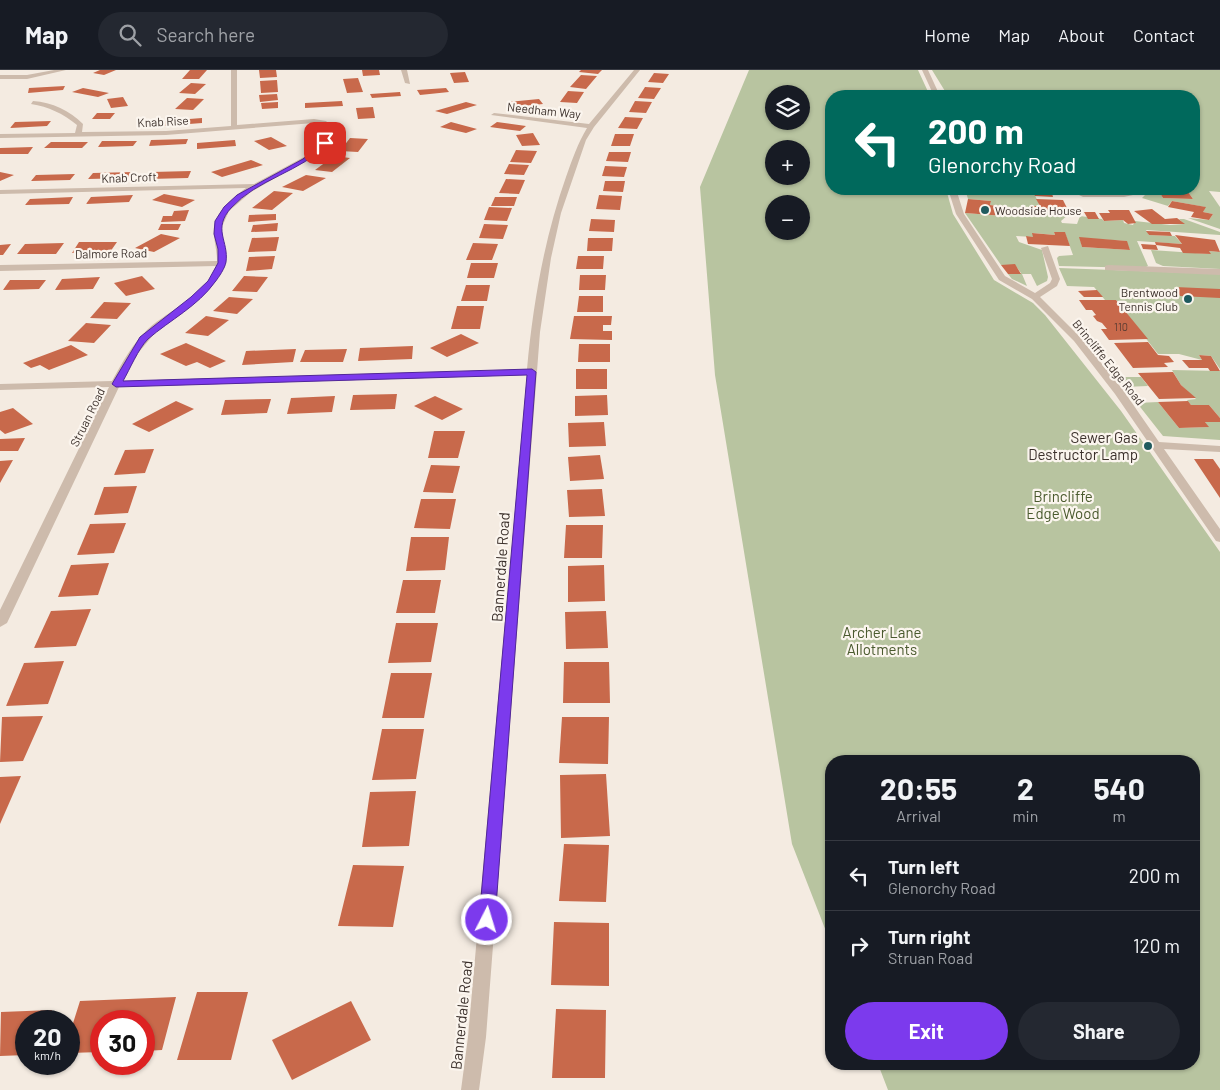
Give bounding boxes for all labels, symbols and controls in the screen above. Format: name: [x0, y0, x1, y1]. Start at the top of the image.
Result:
search box: [98, 12, 448, 57]
text: Map: [25, 20, 68, 49]
icon: search: [116, 21, 144, 49]
text: Search here: [156, 23, 255, 46]
text: Home: [924, 24, 970, 46]
text: Map: [998, 24, 1030, 46]
text: About: [1058, 24, 1105, 46]
text: Contact: [1133, 24, 1195, 46]
map controls: [765, 85, 810, 240]
button: layers: [765, 85, 810, 130]
street label: Needham Way: [507, 99, 582, 121]
text: 200 m: [928, 109, 1024, 151]
icon: left: [845, 110, 910, 175]
street label: Knab Rise: [137, 113, 189, 129]
pin: [304, 122, 346, 164]
icon: arrive: [311, 129, 339, 157]
button: +: [765, 140, 810, 185]
text: Glenorchy Road: [928, 151, 1076, 177]
street label: Knab Croft: [101, 169, 157, 185]
button: −: [765, 195, 810, 240]
place label: Woodside House: [995, 203, 1082, 217]
marker: Woodside House: [979, 204, 991, 216]
street label: Dalmore Road: [75, 245, 147, 261]
place label: Brentwood Tennis Club: [1118, 285, 1178, 313]
marker: Brentwood Tennis Club: [1182, 293, 1194, 305]
street label: Brincliffe Edge Road: [1070, 317, 1148, 407]
house number: 110: [1114, 320, 1128, 333]
street label: Struan Road: [67, 385, 107, 449]
place label: Sewer Gas Destructor Lamp: [1028, 428, 1138, 463]
marker: Sewer Gas Destructor Lamp: [1142, 440, 1154, 452]
park label: Brincliffe Edge Wood: [1026, 487, 1100, 522]
street label: Bannerdale Road: [487, 512, 513, 622]
park label: Archer Lane Allotments: [843, 623, 921, 658]
text: 20:55: [880, 770, 957, 806]
text: 2: [1017, 770, 1034, 806]
text: 540: [1093, 770, 1145, 806]
text: Arrival: [896, 806, 941, 825]
text: min: [1012, 806, 1038, 825]
text: m: [1113, 806, 1126, 825]
text: Turn left: [888, 855, 959, 878]
icon: left: [845, 862, 873, 890]
text: 200 m: [1129, 864, 1180, 887]
text: Glenorchy Road: [888, 878, 996, 897]
position arrow: [460, 893, 512, 945]
text: Turn right: [888, 925, 970, 948]
icon: right: [845, 932, 873, 960]
text: 120 m: [1133, 934, 1180, 957]
text: Struan Road: [888, 948, 973, 967]
street label: Bannerdale Road: [446, 959, 476, 1071]
button: Exit: [845, 1002, 1008, 1060]
button: Share: [1018, 1002, 1180, 1060]
speed limit sign: 30: [90, 1010, 155, 1075]
text: 20: [33, 1021, 62, 1051]
text: km/h: [34, 1048, 61, 1062]

